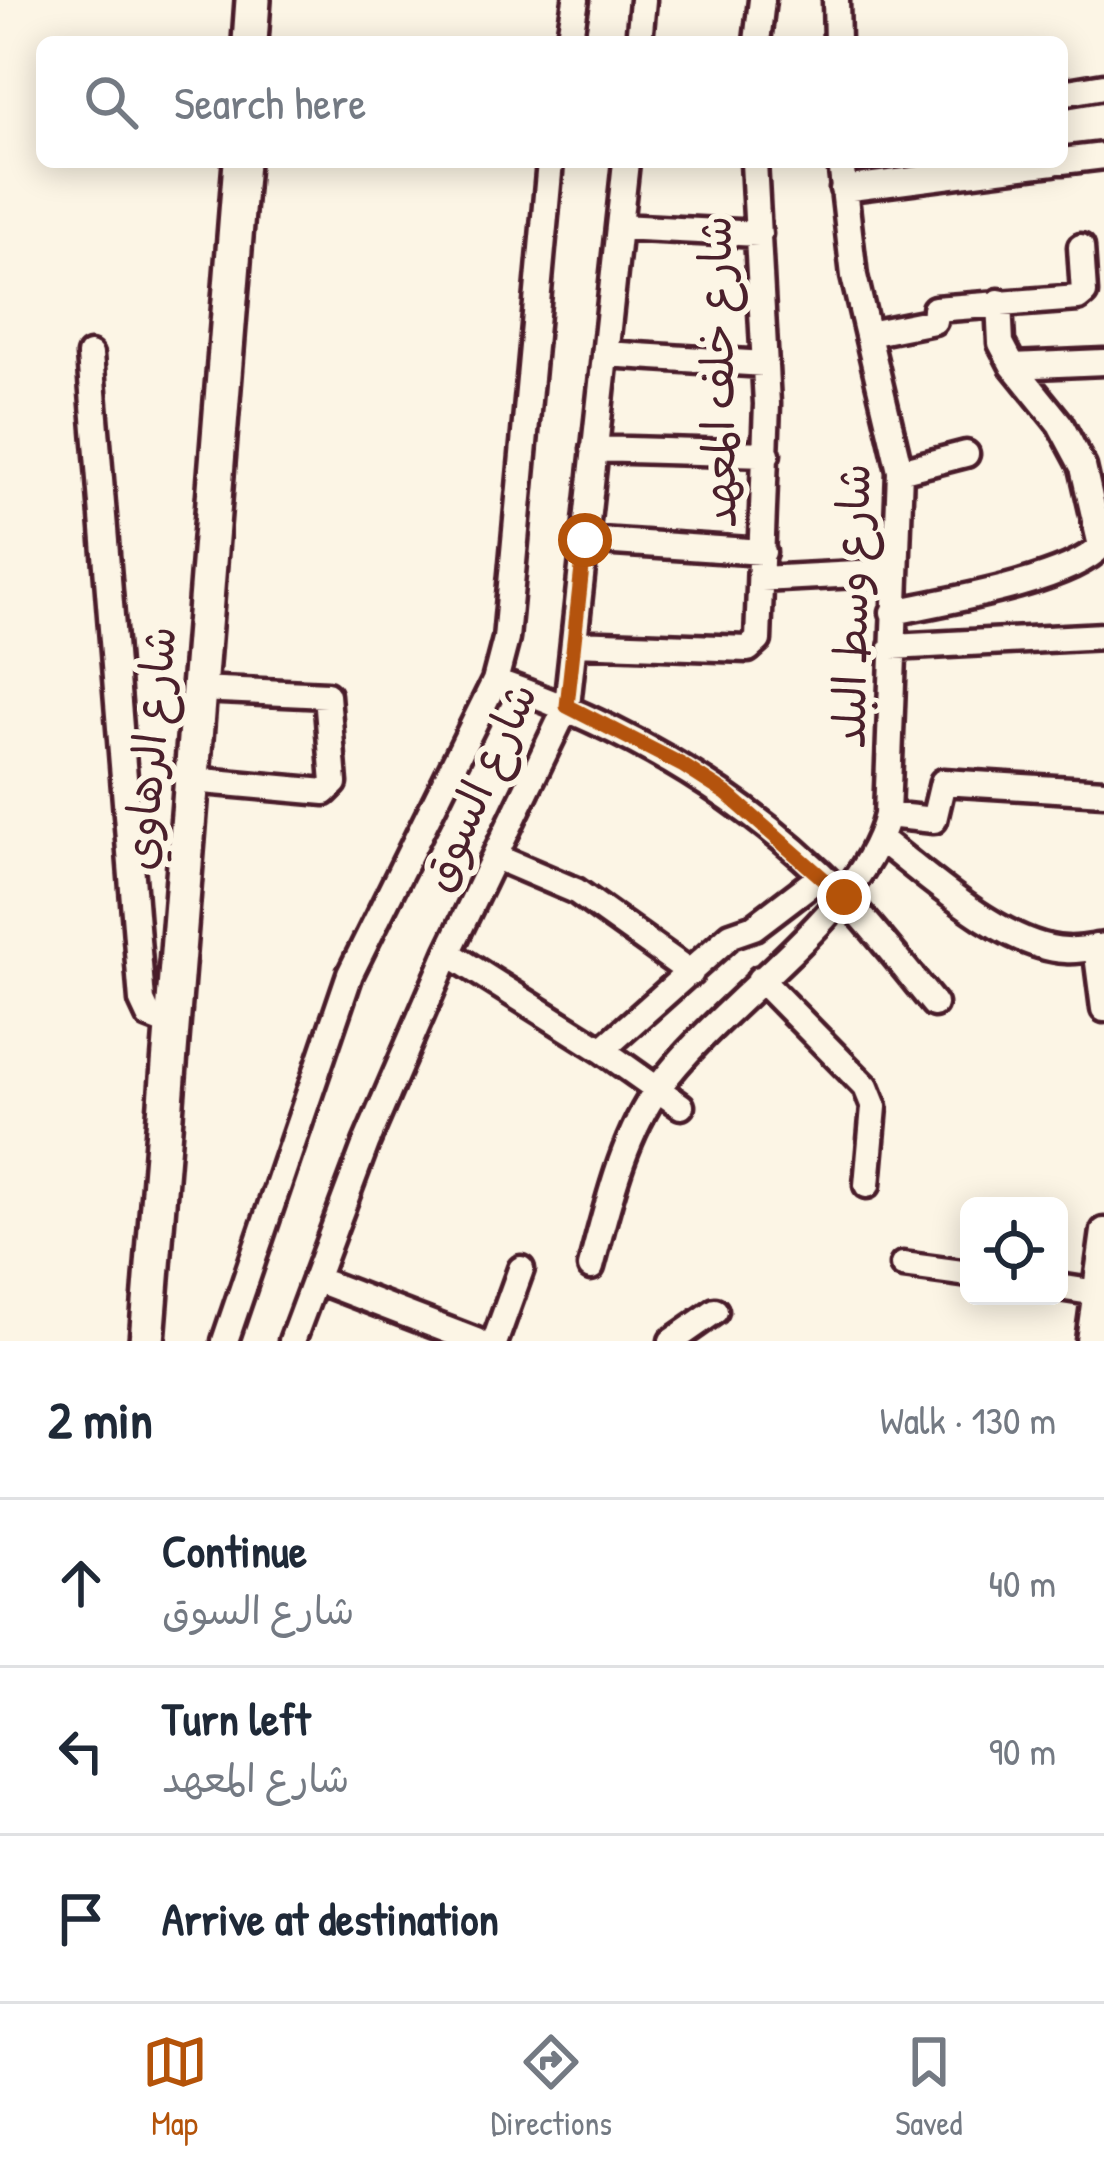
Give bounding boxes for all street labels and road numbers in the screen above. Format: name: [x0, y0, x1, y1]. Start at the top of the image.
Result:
street label: شارع خلف المعهد: [683, 215, 752, 529]
street label: شارع وسط البلد: [818, 463, 885, 749]
street label: شارع الرهاوي: [107, 623, 193, 873]
street label: شارع السوق: [405, 672, 552, 900]

